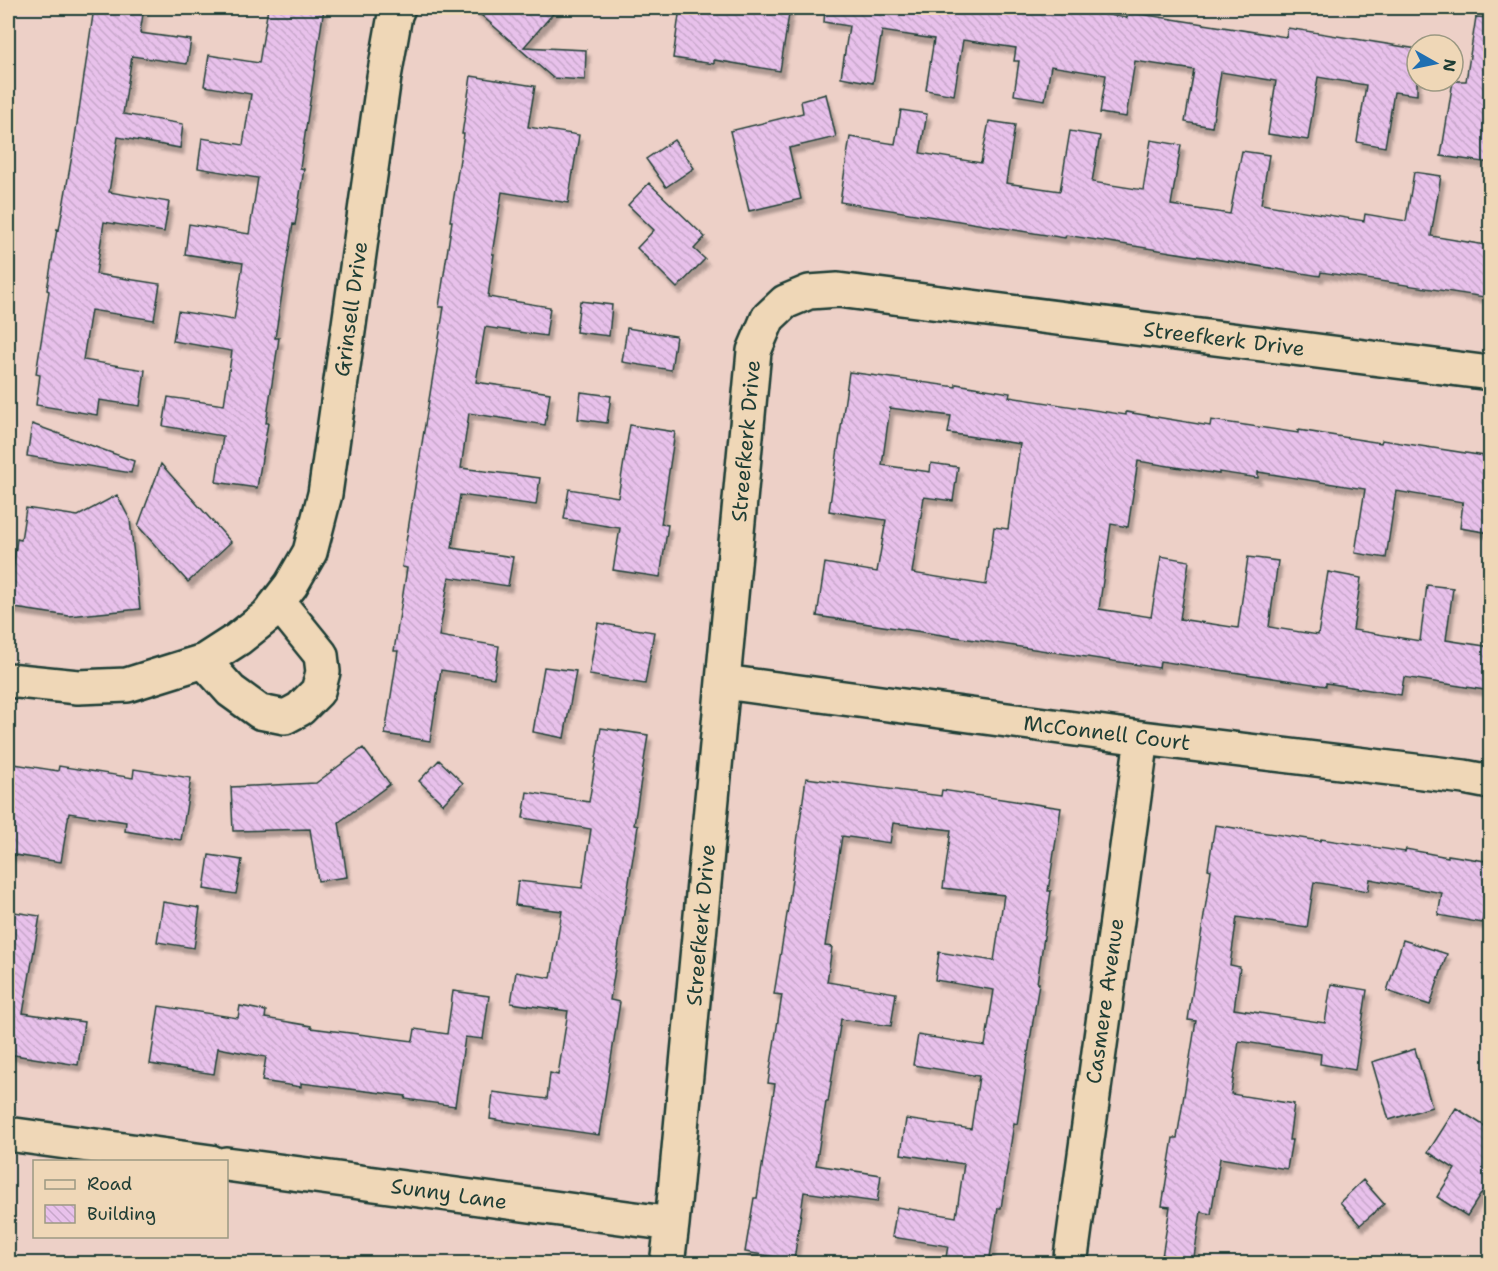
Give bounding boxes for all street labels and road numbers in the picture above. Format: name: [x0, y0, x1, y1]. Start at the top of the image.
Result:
street label: Grinsell Drive: [328, 239, 374, 379]
street label: Streefkerk Drive: [1142, 315, 1306, 363]
street label: Streefkerk Drive: [725, 359, 767, 523]
street label: McConnell Court: [1022, 709, 1192, 757]
street label: Streefkerk Drive: [680, 843, 722, 1007]
street label: Casmere Avenue: [1080, 916, 1130, 1086]
street label: Sunny Lane: [389, 1172, 509, 1216]

